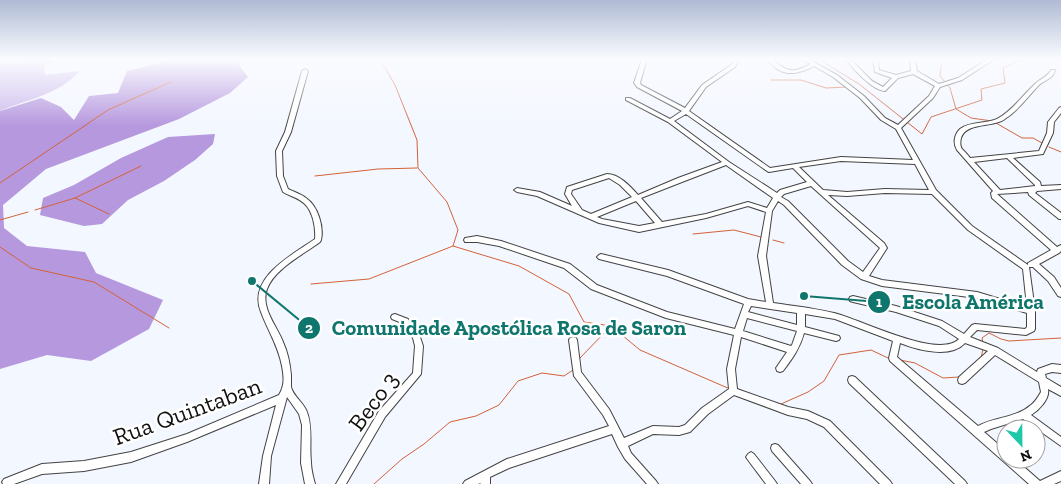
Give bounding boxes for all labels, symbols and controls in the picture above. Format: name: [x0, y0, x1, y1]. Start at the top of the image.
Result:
callout: Escola América: [867, 284, 1054, 320]
text: Escola América: [902, 289, 1044, 314]
text: 1: [876, 293, 882, 311]
callout: Comunidade Apostólica Rosa de Saron: [297, 310, 697, 346]
text: Comunidade Apostólica Rosa de Saron: [332, 315, 687, 340]
text: 2: [305, 319, 313, 337]
street label: Beco 3: [342, 366, 404, 436]
street label: Rua Quintaban: [109, 371, 265, 451]
north arrow: [996, 419, 1046, 469]
text: N: [1017, 446, 1034, 466]

